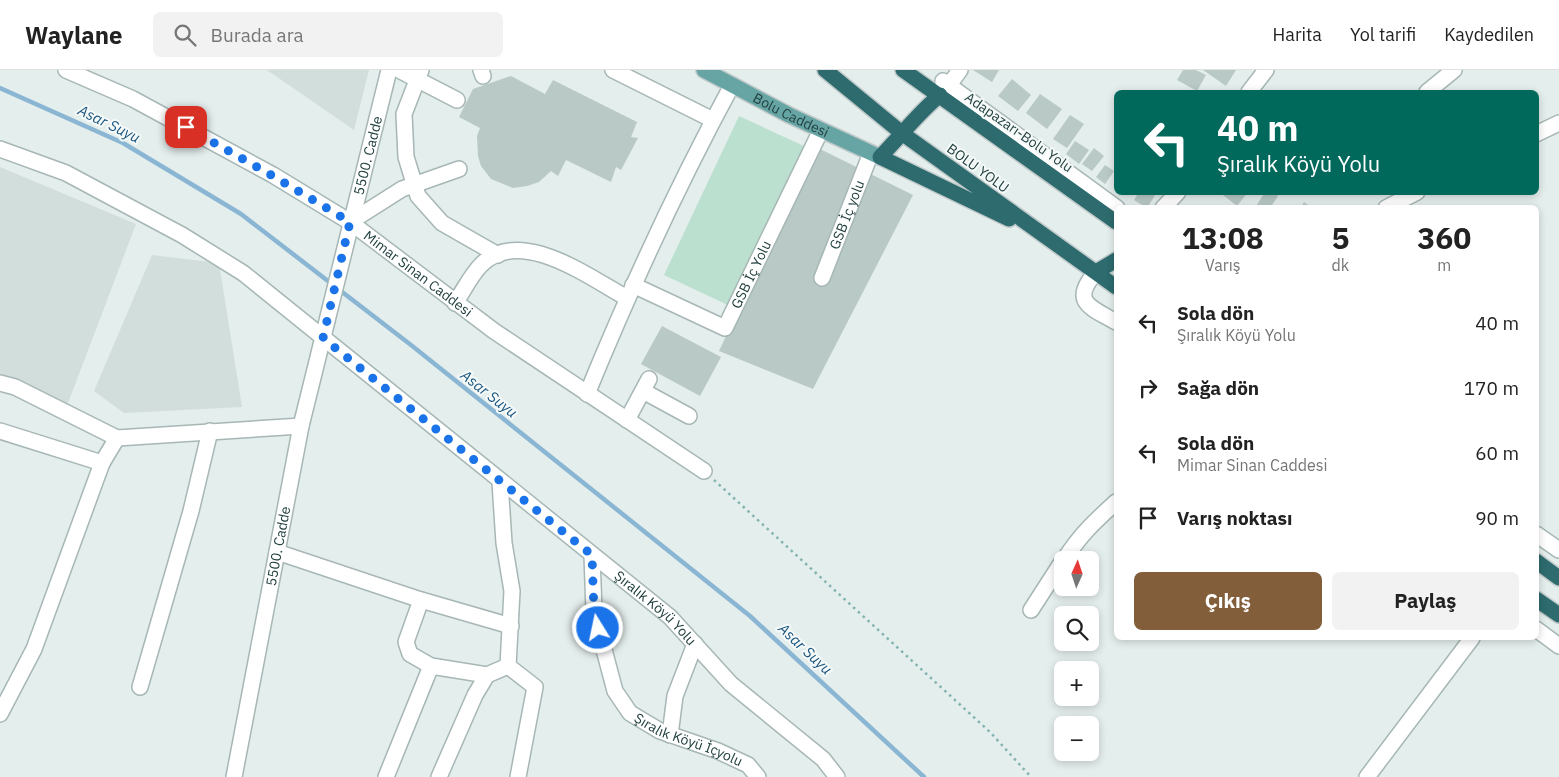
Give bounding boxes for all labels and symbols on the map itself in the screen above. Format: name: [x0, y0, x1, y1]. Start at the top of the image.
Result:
street label: Adapazarı-Bolu Yolu: [962, 88, 1076, 176]
street label: Bolu Caddesi: [750, 89, 832, 141]
water label: Asar Suyu: [74, 100, 143, 147]
pin: [165, 106, 207, 148]
street label: 5500. Cadde: [349, 114, 386, 197]
street label: BOLU YOLU: [943, 139, 1013, 197]
street label: GSB İç yolu: [825, 178, 868, 252]
street label: Mimar Sinan Caddesi: [360, 227, 476, 321]
street label: GSB İç Yolu: [727, 238, 775, 311]
water label: Asar Suyu: [456, 365, 521, 422]
street label: 5500. Cadde: [262, 504, 295, 588]
north arrow: [1054, 551, 1099, 596]
street label: Şıralık Köyü Yolu: [611, 567, 700, 649]
position arrow: [571, 601, 623, 653]
water label: Asar Suyu: [774, 618, 836, 678]
street label: Şıralık Köyü İçyolu: [631, 709, 746, 770]

